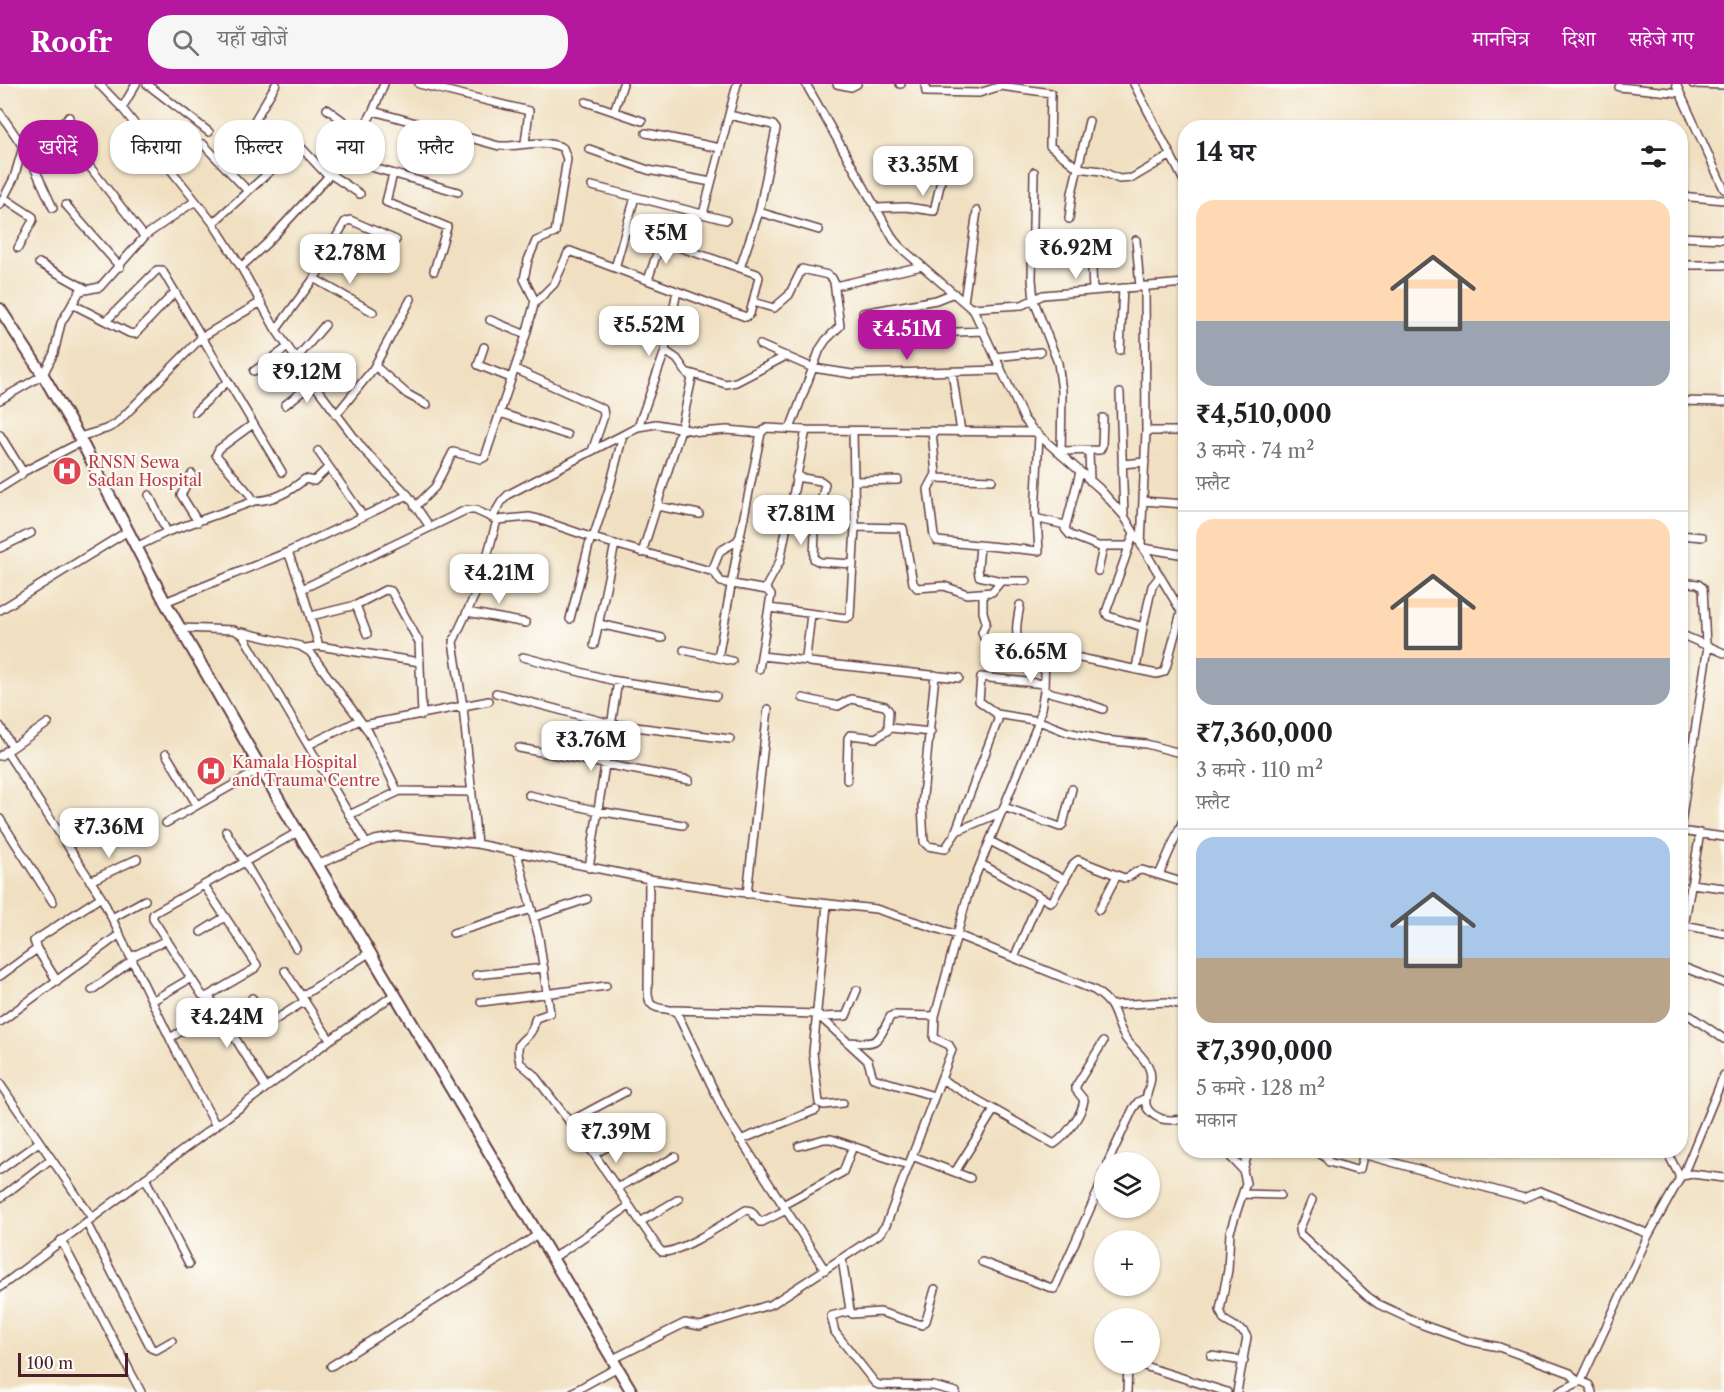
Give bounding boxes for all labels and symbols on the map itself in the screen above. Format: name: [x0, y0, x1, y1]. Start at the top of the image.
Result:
pin: ₹3.35M: [874, 146, 972, 197]
pin: ₹5M: [637, 214, 695, 265]
pin: ₹6.92M: [1027, 229, 1125, 280]
pin: ₹2.78M: [301, 234, 399, 285]
pin: ₹5.52M: [600, 306, 698, 357]
pin: ₹4.51M: [858, 310, 956, 361]
pin: ₹9.12M: [258, 353, 356, 404]
place label: RNSN Sewa Sadan Hospital: [88, 452, 202, 490]
hospital icon: RNSN Sewa Sadan Hospital: [51, 455, 83, 487]
pin: ₹7.81M: [752, 495, 850, 546]
pin: ₹4.21M: [450, 554, 548, 605]
pin: ₹6.65M: [982, 633, 1080, 684]
pin: ₹3.76M: [542, 721, 640, 772]
place label: Kamala Hospital and Trauma Centre: [232, 752, 380, 790]
hospital icon: Kamala Hospital and Trauma Centre: [195, 755, 227, 787]
pin: ₹7.36M: [60, 808, 158, 859]
pin: ₹4.24M: [178, 998, 276, 1049]
pin: ₹7.39M: [567, 1113, 665, 1164]
scale bar: [18, 1350, 128, 1378]

